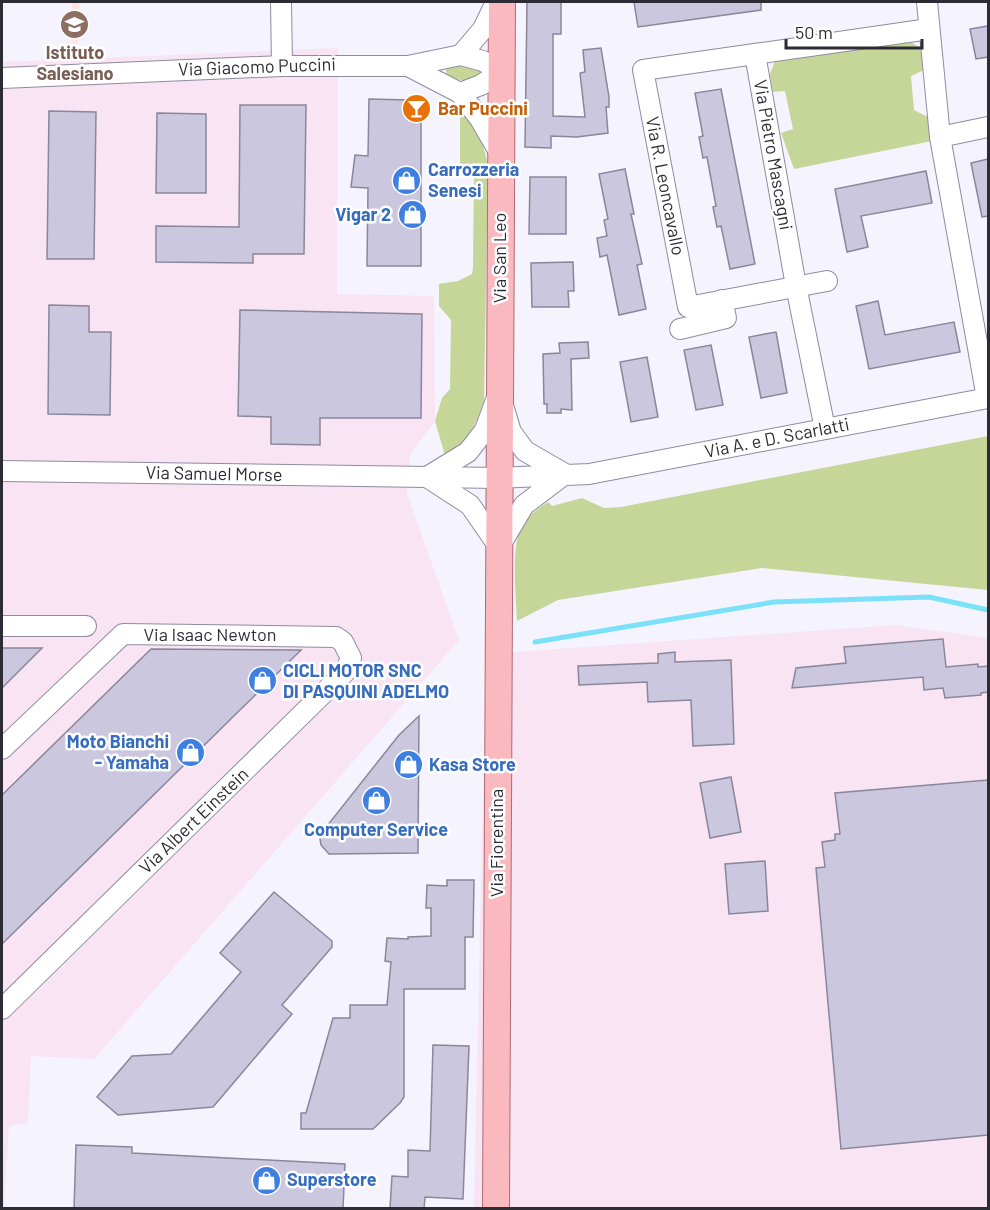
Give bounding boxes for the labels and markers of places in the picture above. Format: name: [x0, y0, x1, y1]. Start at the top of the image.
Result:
school or university icon: Istituto Salesiano: [59, 8, 91, 40]
place label: Istituto Salesiano: [36, 41, 114, 84]
bar icon: Bar Puccini: [401, 93, 433, 125]
place label: Bar Puccini: [438, 97, 528, 119]
place label: Carrozzeria Senesi: [428, 158, 519, 201]
shop icon: Carrozzeria Senesi: [391, 164, 423, 196]
shop icon: Vigar 2: [396, 199, 428, 231]
place label: Vigar 2: [335, 203, 391, 225]
place label: CICLI MOTOR SNC DI PASQUINI ADELMO: [283, 659, 449, 702]
shop icon: CICLI MOTOR SNC DI PASQUINI ADELMO: [246, 665, 278, 697]
place label: Moto Bianchi - Yamaha: [67, 730, 169, 773]
shop icon: Moto Bianchi - Yamaha: [174, 736, 206, 768]
shop icon: Kasa Store: [392, 749, 424, 781]
place label: Kasa Store: [429, 753, 516, 775]
shop icon: Computer Service: [360, 785, 392, 817]
place label: Computer Service: [304, 818, 448, 840]
shop icon: Superstore: [250, 1164, 282, 1196]
place label: Superstore: [287, 1168, 377, 1190]

